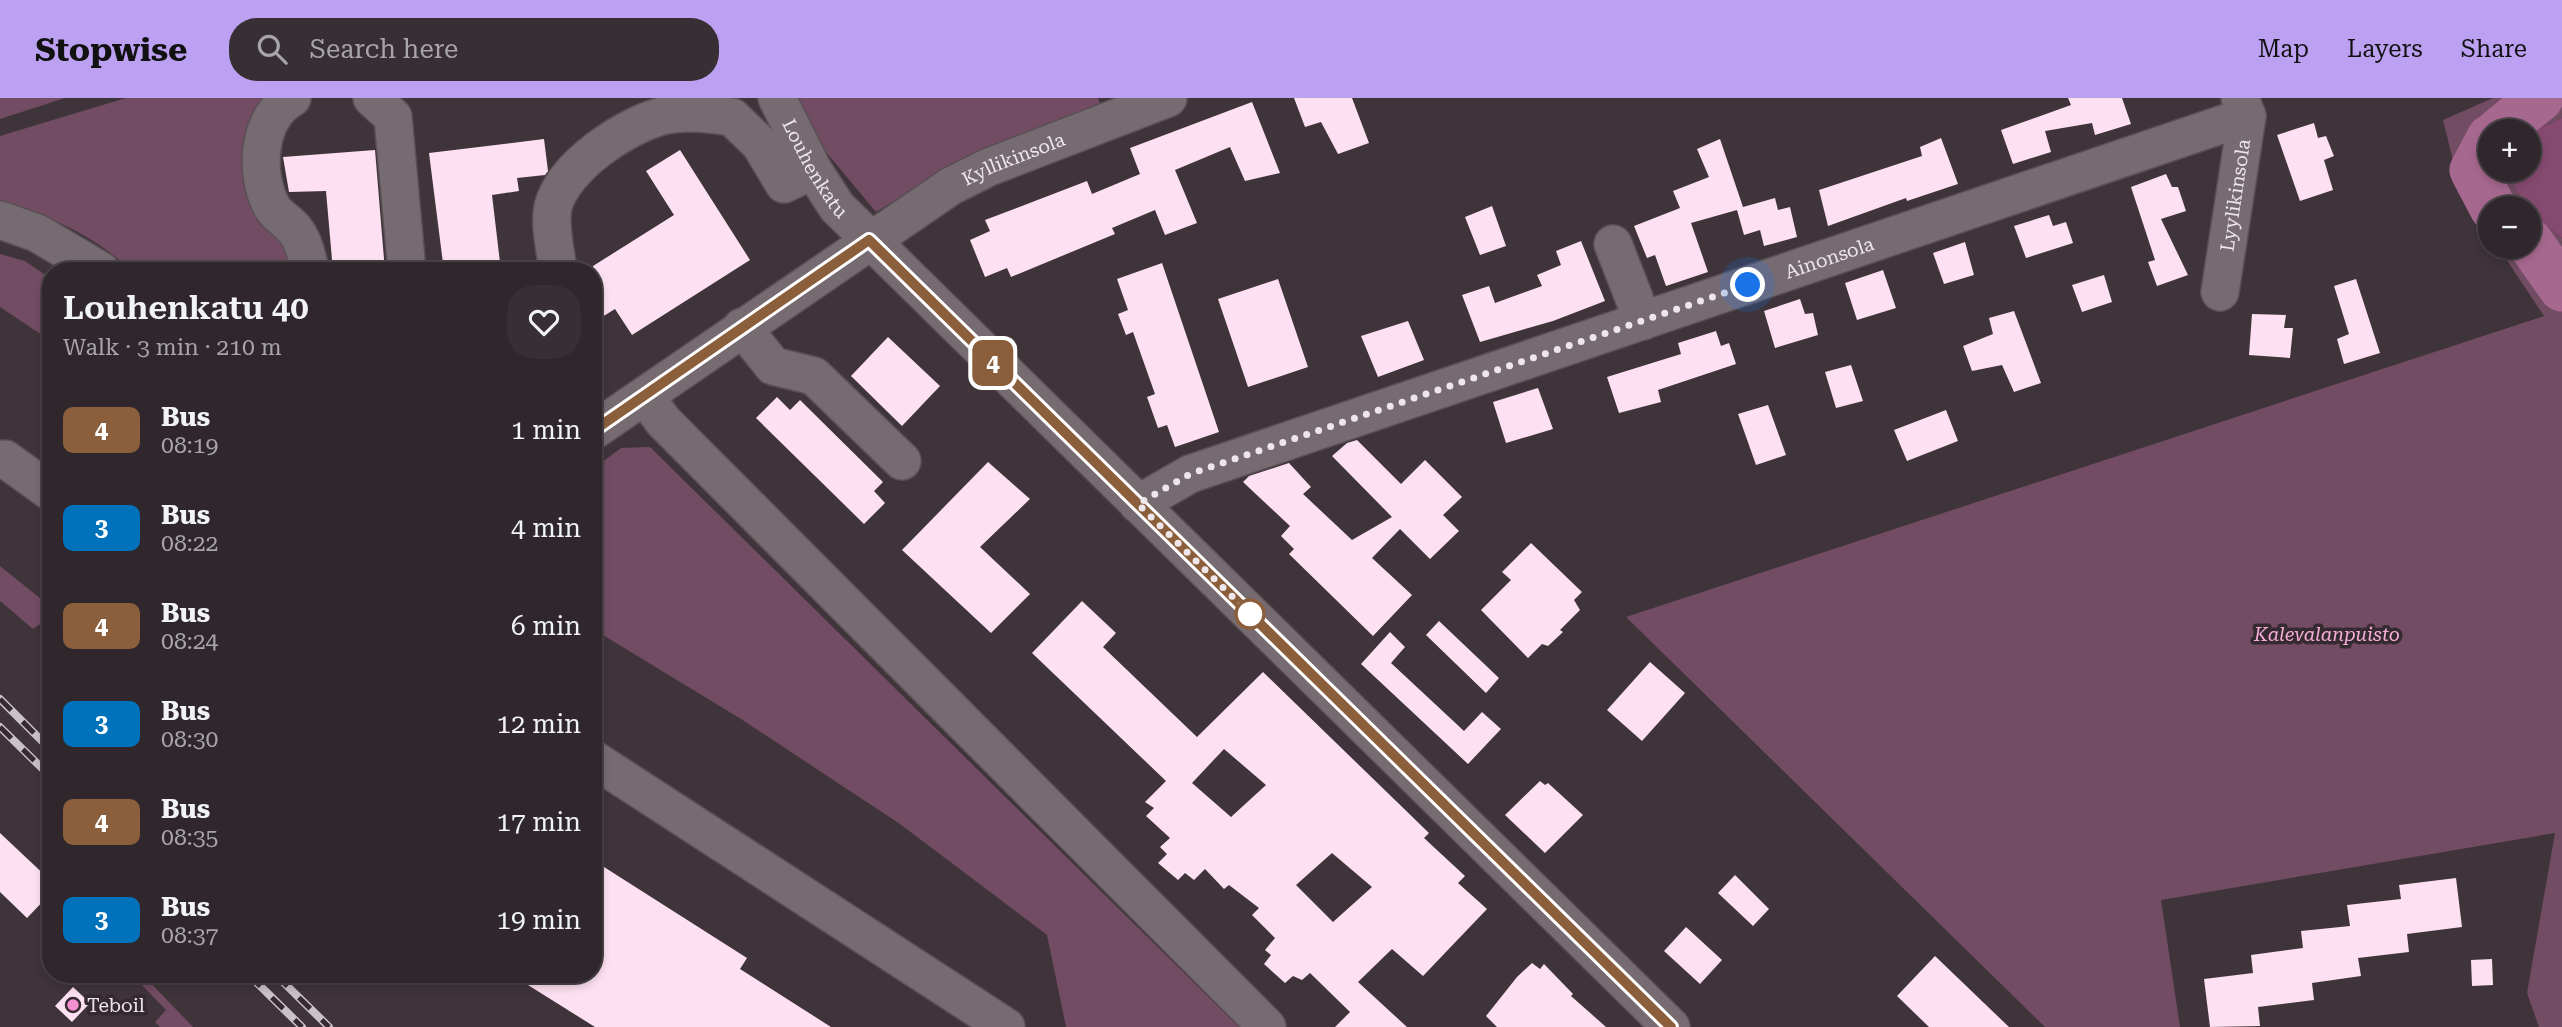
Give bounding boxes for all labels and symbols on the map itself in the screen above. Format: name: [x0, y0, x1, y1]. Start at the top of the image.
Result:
street label: Louhenkatu: [777, 115, 852, 223]
street label: Kyllikinsola: [958, 128, 1069, 191]
street label: Lyylikinsola: [2215, 137, 2255, 253]
street label: Ainonsola: [1782, 232, 1878, 284]
your location: [1730, 267, 1765, 302]
line badge: 4: [970, 340, 1016, 386]
unlabelled marker: [1235, 599, 1265, 629]
park label: Kalevalanpuisto: [2253, 623, 2400, 646]
place label: Teboil: [87, 994, 145, 1017]
marker: Teboil: [65, 997, 81, 1013]

